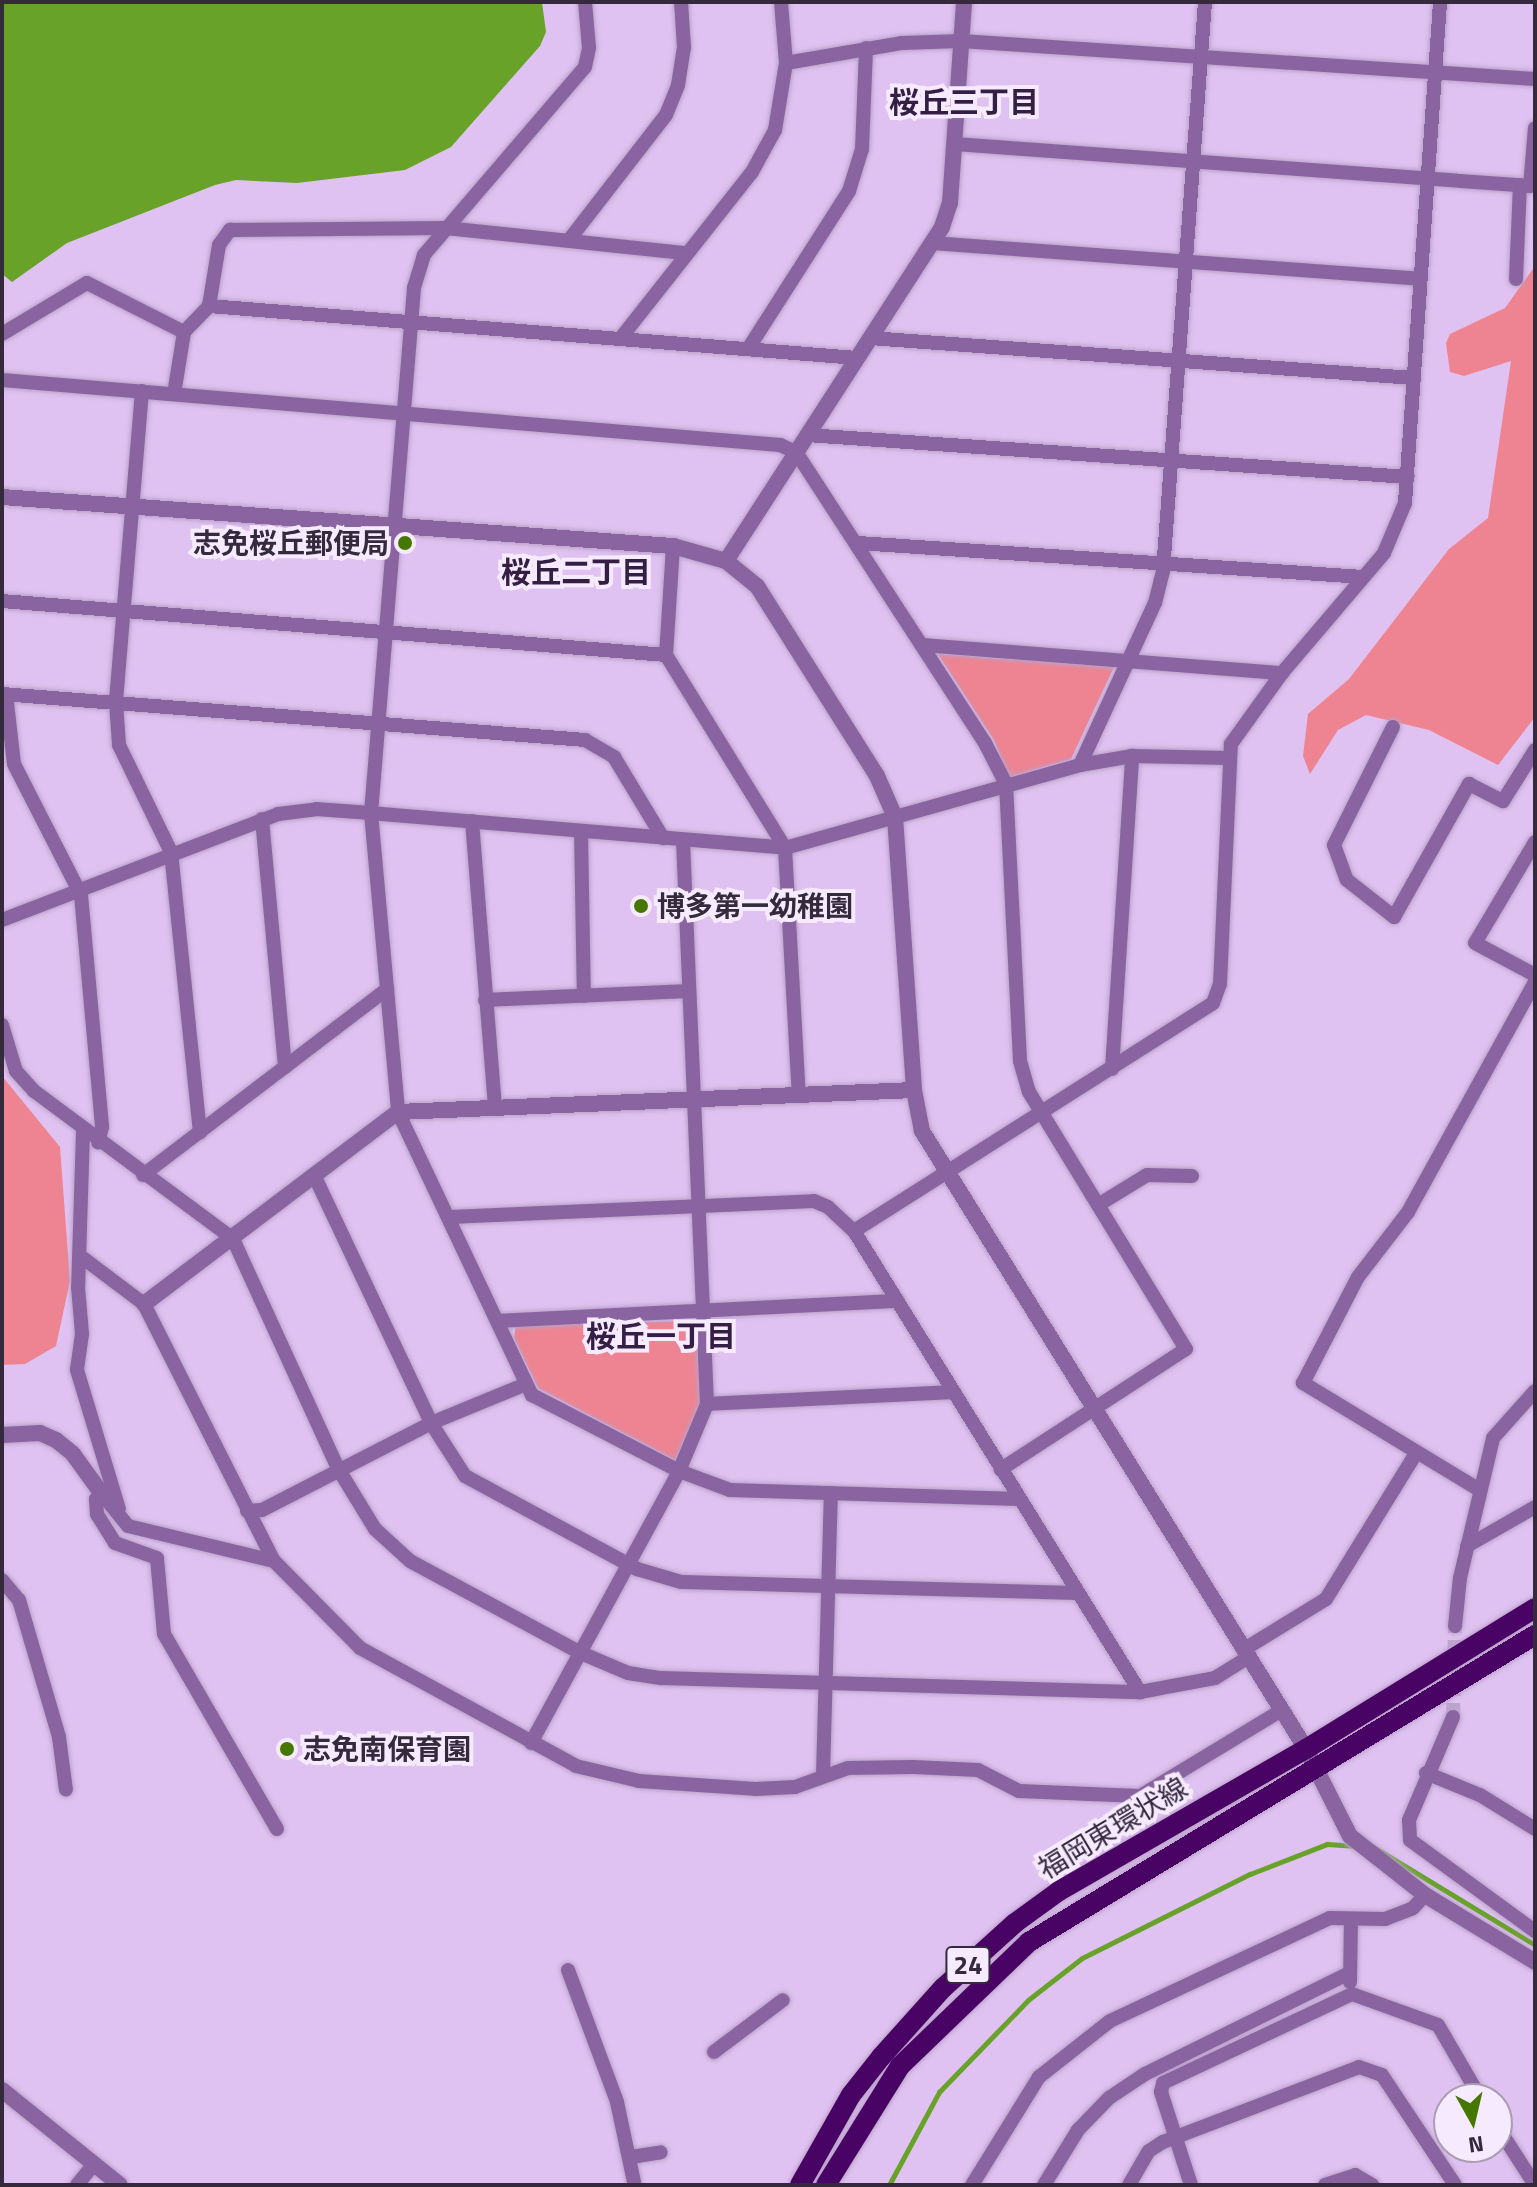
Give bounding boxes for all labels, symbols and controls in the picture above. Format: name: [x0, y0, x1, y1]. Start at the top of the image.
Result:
district label: 桜丘三丁目: [889, 84, 1039, 120]
place label: 志免桜丘郵便局: [193, 526, 389, 560]
marker: 志免桜丘郵便局: [396, 534, 414, 552]
district label: 桜丘二丁目: [501, 554, 651, 590]
place label: 博多第一幼稚園: [657, 889, 853, 923]
marker: 博多第一幼稚園: [632, 897, 650, 915]
district label: 桜丘一丁目: [586, 1318, 736, 1354]
place label: 志免南保育園: [303, 1732, 471, 1766]
marker: 志免南保育園: [278, 1740, 296, 1758]
street label: 福岡東環状線: [1032, 1770, 1194, 1886]
road number: 24: [944, 1943, 992, 1987]
north arrow: [1433, 2083, 1513, 2163]
text: N: [1466, 2127, 1486, 2163]

